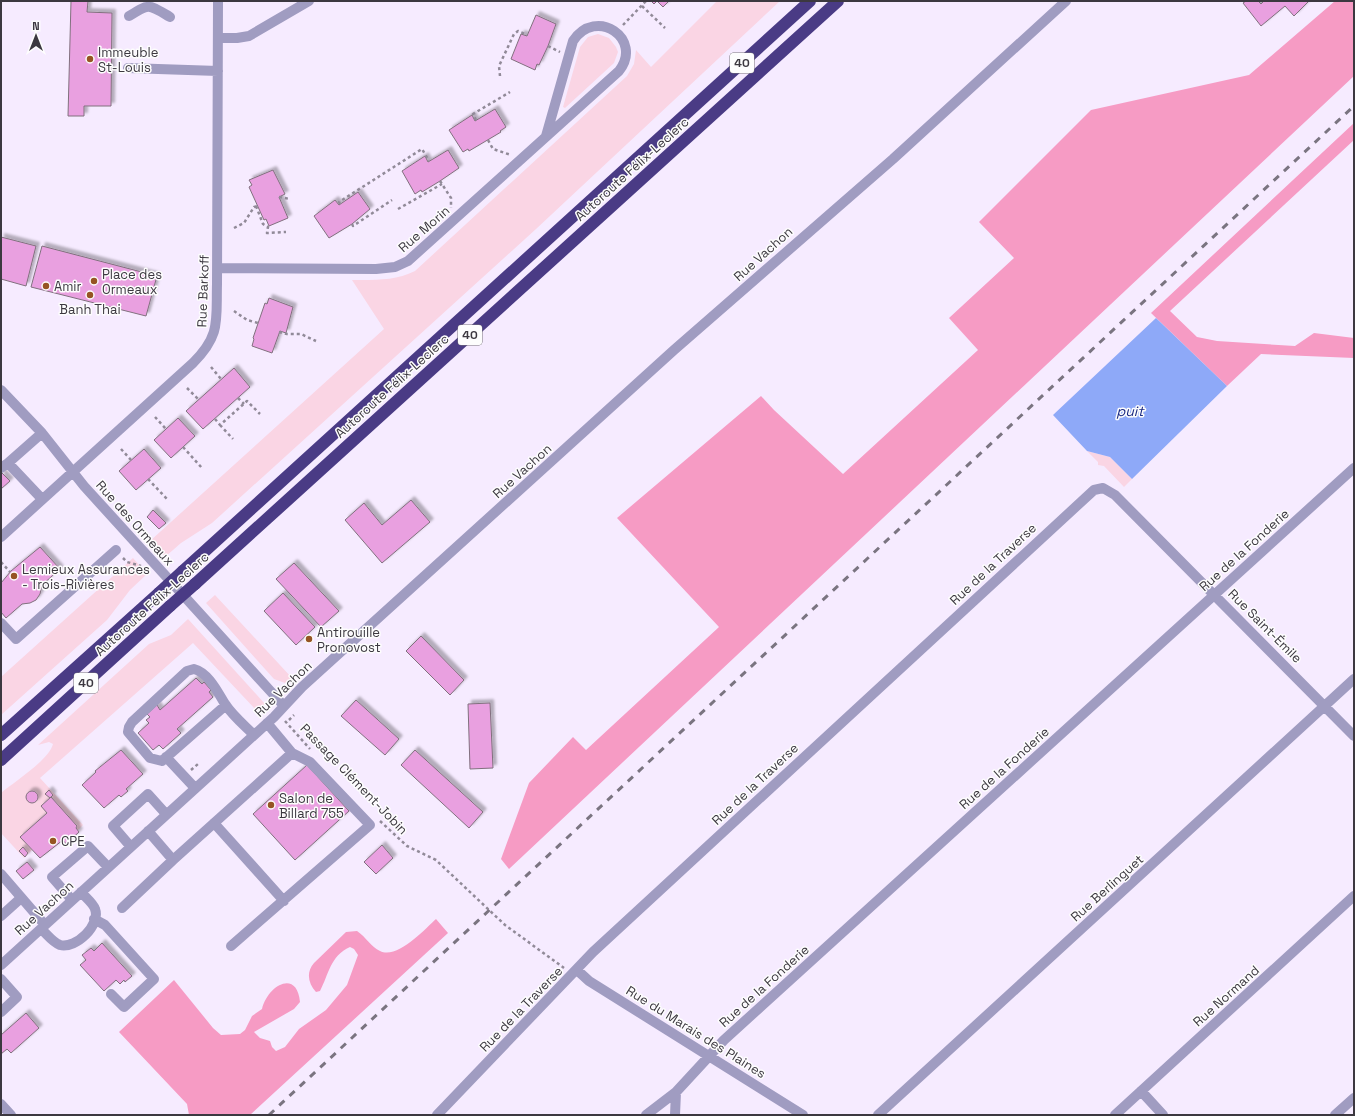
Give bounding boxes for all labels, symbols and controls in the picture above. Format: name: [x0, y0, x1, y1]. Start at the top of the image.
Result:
north arrow: [16, 16, 56, 56]
text: N: [32, 19, 40, 33]
place label: Immeuble St-Louis: [98, 44, 158, 76]
road number: 40: [730, 53, 754, 73]
marker: Immeuble St-Louis: [85, 54, 95, 64]
street label: Autoroute Félix-Leclerc: [572, 113, 693, 225]
street label: Rue Morin: [395, 202, 453, 256]
street label: Rue Vachon: [730, 223, 796, 285]
street label: Rue Barkoff: [193, 254, 213, 328]
place label: Place des Ormeaux: [102, 266, 162, 298]
marker: Place des Ormeaux: [89, 276, 99, 286]
place label: Amir: [54, 278, 82, 295]
marker: Amir: [41, 281, 51, 291]
marker: Banh Thai: [85, 290, 95, 300]
place label: Banh Thai: [59, 301, 121, 318]
road number: 40: [458, 325, 482, 345]
street label: Autoroute Félix-Leclerc: [332, 330, 453, 442]
water label: puit: [1116, 402, 1145, 420]
street label: Rue Vachon: [489, 440, 555, 502]
street label: Rue des Ormeaux: [92, 477, 178, 569]
street label: Rue de la Fonderie: [1195, 505, 1293, 595]
street label: Rue de la Traverse: [946, 519, 1040, 609]
street label: Autoroute Félix-Leclerc: [92, 548, 213, 660]
place label: Lemieux Assurances - Trois-Rivières: [22, 561, 150, 593]
marker: Lemieux Assurances - Trois-Rivières: [9, 571, 19, 581]
street label: Rue Saint-Émile: [1224, 585, 1306, 667]
place label: Antirouille Pronovost: [317, 624, 381, 656]
marker: Antirouille Pronovost: [304, 634, 314, 644]
street label: Rue Vachon: [251, 657, 315, 721]
road number: 40: [74, 673, 98, 693]
street label: Passage Clément-Jobin: [297, 720, 411, 838]
street label: Rue de la Fonderie: [955, 723, 1053, 813]
street label: Rue de la Traverse: [708, 739, 802, 829]
place label: Salon de Billard 755: [279, 790, 344, 822]
marker: Salon de Billard 755: [266, 800, 276, 810]
place label: CPE: [61, 833, 84, 850]
marker: CPE: [48, 836, 58, 846]
street label: Rue Berlinguet: [1067, 851, 1147, 925]
street label: Rue Vachon: [11, 877, 77, 939]
street label: Rue de la Fonderie: [715, 941, 813, 1031]
street label: Rue Normand: [1189, 962, 1263, 1030]
street label: Rue de la Traverse: [476, 963, 566, 1055]
street label: Rue du Marais des Plaines: [623, 982, 769, 1082]

